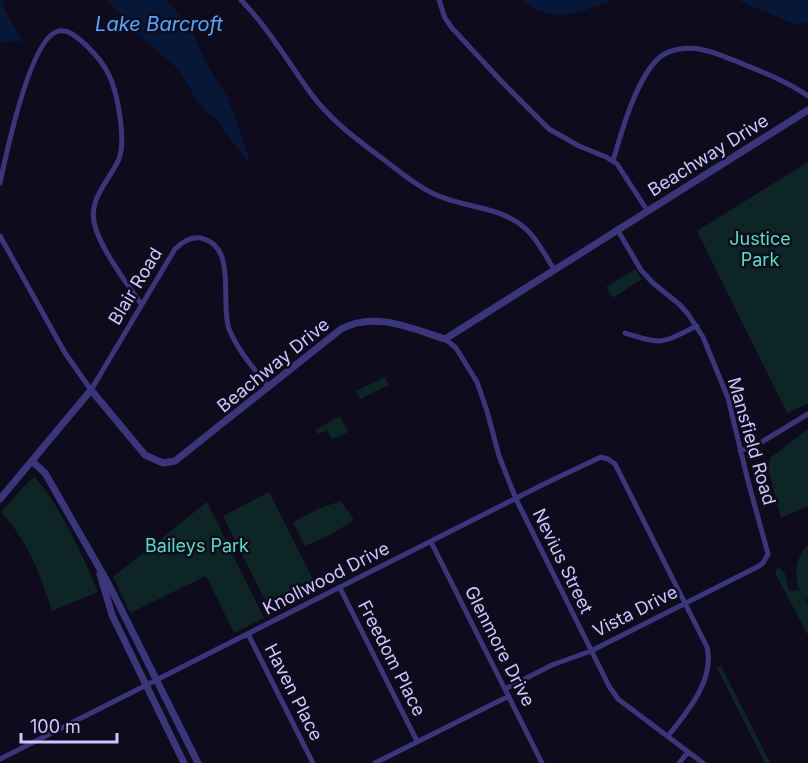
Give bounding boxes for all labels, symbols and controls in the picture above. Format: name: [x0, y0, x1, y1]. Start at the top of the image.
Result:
water label: Lake Barcroft: [95, 12, 223, 36]
street label: Beachway Drive: [644, 110, 772, 200]
park label: Justice Park: [729, 228, 791, 270]
street label: Blair Road: [104, 244, 166, 328]
street label: Beachway Drive: [213, 313, 333, 417]
street label: Mansfield Road: [724, 375, 780, 507]
street label: Nevius Street: [529, 505, 598, 617]
park label: Baileys Park: [145, 535, 249, 556]
street label: Knollwood Drive: [259, 537, 393, 619]
street label: Vista Drive: [589, 581, 681, 641]
street label: Glenmore Drive: [461, 582, 539, 710]
street label: Freedom Place: [354, 597, 430, 719]
street label: Haven Place: [261, 640, 327, 744]
scale bar: [21, 706, 117, 744]
text: 100 m: [30, 716, 81, 737]

